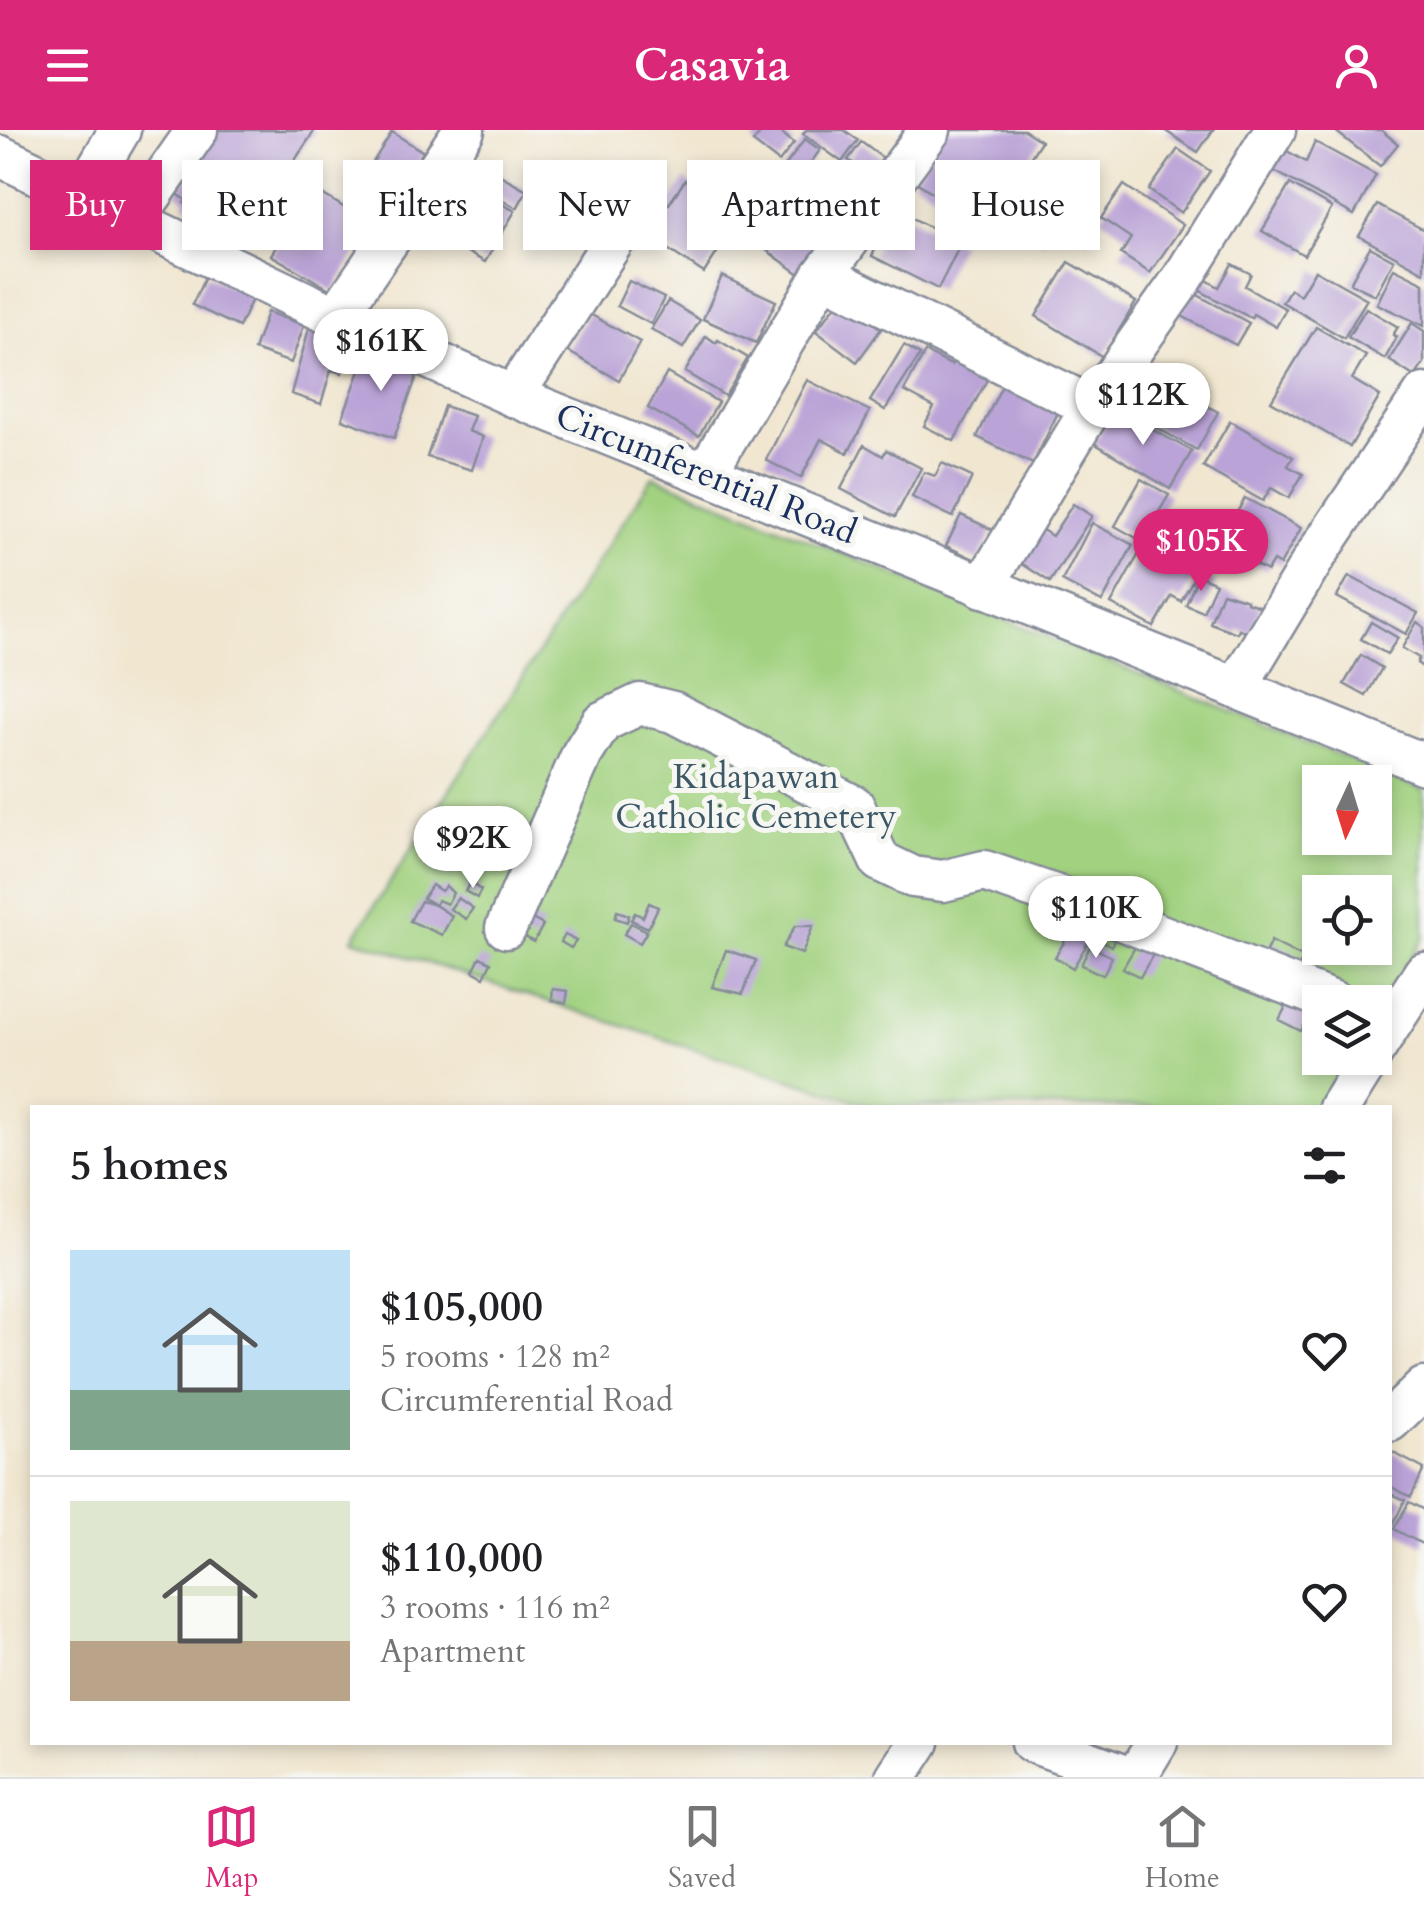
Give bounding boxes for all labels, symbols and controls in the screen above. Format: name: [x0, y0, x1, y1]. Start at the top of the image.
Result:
text: Casavia: [634, 35, 790, 96]
icon: menu: [40, 38, 95, 93]
icon: person: [1329, 38, 1384, 93]
chip: Buy: [30, 160, 162, 250]
chip: Rent: [182, 160, 323, 250]
chip: Filters: [343, 160, 503, 250]
chip: New: [523, 160, 667, 250]
chip: Apartment: [687, 160, 915, 250]
chip: House: [935, 160, 1100, 250]
pin: $161K: [311, 309, 451, 394]
text: $161K: [335, 319, 427, 363]
pin: $112K: [1073, 363, 1213, 448]
text: $112K: [1097, 373, 1189, 417]
street label: Circumferential Road: [548, 392, 864, 556]
pin: $105K: [1131, 509, 1271, 594]
text: $105K: [1155, 519, 1247, 563]
park label: Kidapawan Catholic Cemetery: [615, 753, 897, 841]
north arrow: [1302, 765, 1392, 855]
map controls: [1302, 765, 1392, 1075]
pin: $92K: [414, 806, 532, 891]
text: $92K: [435, 816, 511, 860]
button: locate: [1302, 875, 1392, 965]
pin: $110K: [1026, 876, 1166, 961]
text: $110K: [1050, 886, 1142, 930]
button: layers: [1302, 985, 1392, 1075]
text: 5 homes: [70, 1137, 228, 1194]
icon: filters: [1297, 1138, 1352, 1193]
text: $105,000: [380, 1278, 543, 1335]
icon: home: [150, 1290, 270, 1410]
icon: heart: [1297, 1323, 1352, 1378]
text: 5 rooms · 128 m²: [380, 1335, 610, 1379]
text: Circumferential Road: [380, 1379, 673, 1423]
text: $110,000: [380, 1529, 543, 1586]
icon: home: [150, 1541, 270, 1661]
icon: heart: [1297, 1574, 1352, 1629]
text: 3 rooms · 116 m²: [380, 1586, 610, 1630]
text: Apartment: [380, 1630, 525, 1674]
tab: Map: [204, 1799, 259, 1897]
tab: Saved: [668, 1799, 736, 1897]
tab: Home: [1145, 1799, 1220, 1897]

